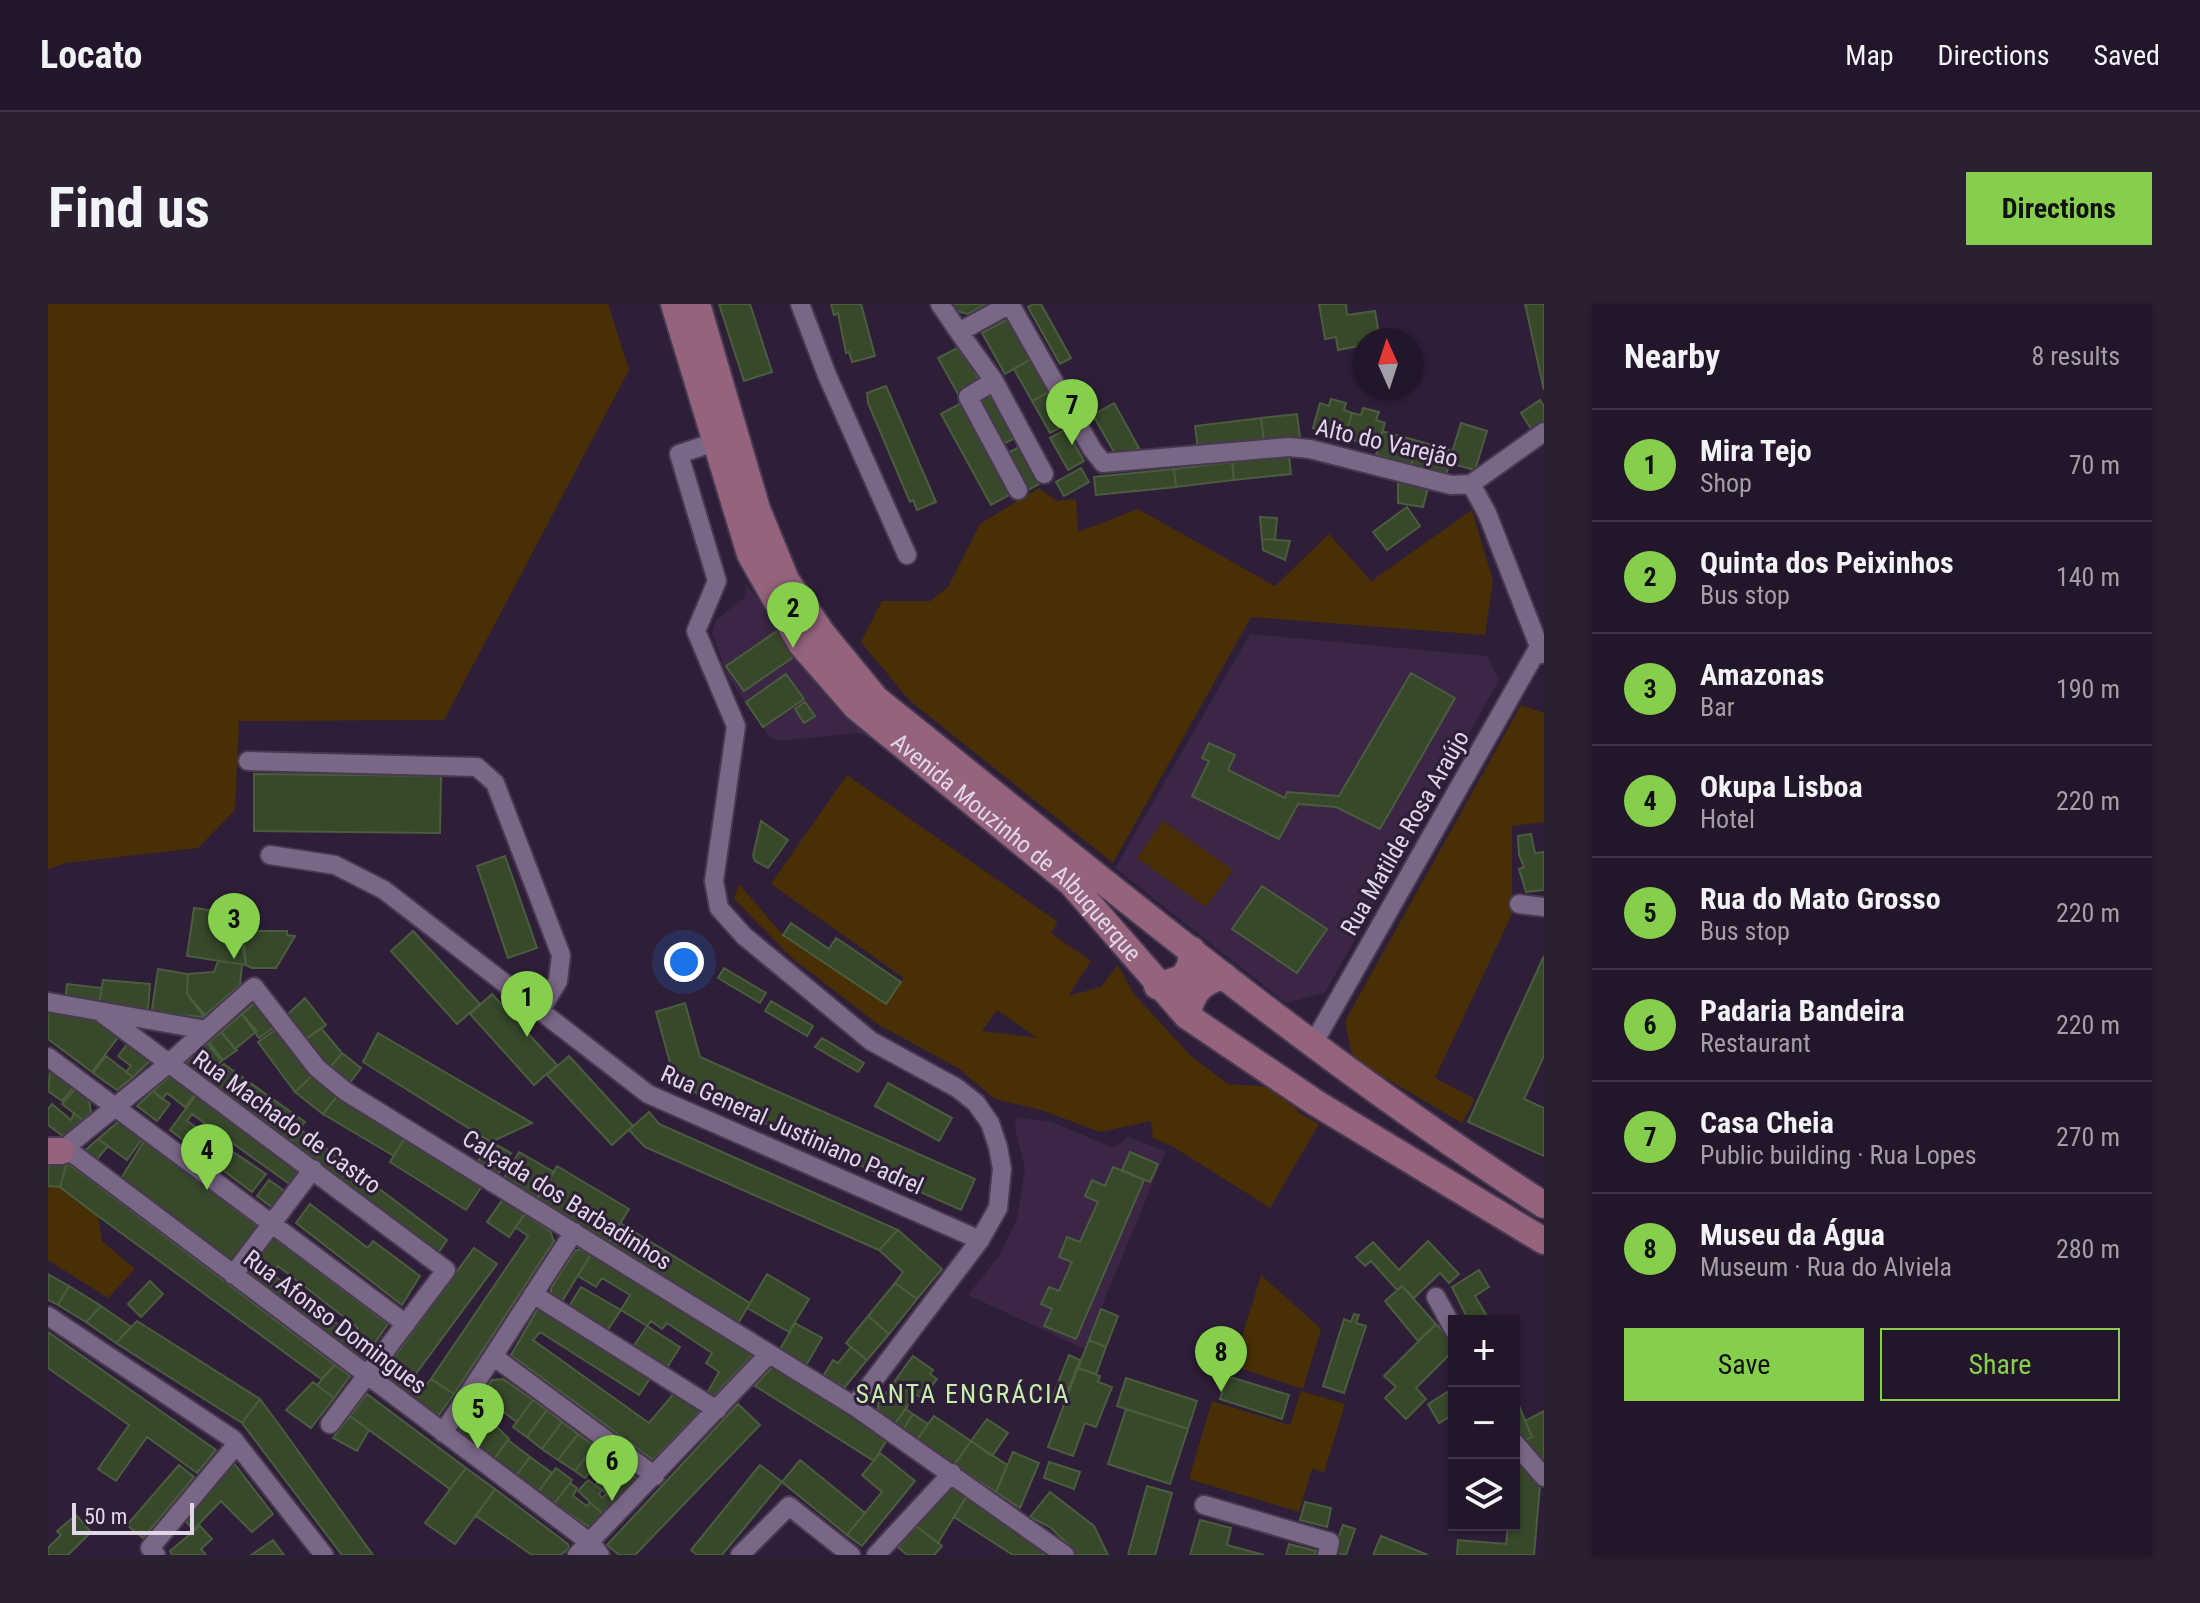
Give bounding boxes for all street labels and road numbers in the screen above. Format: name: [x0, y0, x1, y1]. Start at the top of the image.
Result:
street label: Alto do Varejão: [1313, 413, 1461, 473]
street label: Rua Matilde Rosa Araújo: [1335, 726, 1475, 940]
street label: Avenida Mouzinho de Albuquerque: [886, 728, 1147, 967]
street label: Rua Machado de Castro: [188, 1044, 386, 1200]
street label: Rua General Justiniano Padrel: [657, 1059, 927, 1201]
street label: Calçada dos Barbadinhos: [457, 1124, 677, 1276]
street label: Rua Afonso Domingues: [238, 1244, 432, 1400]

